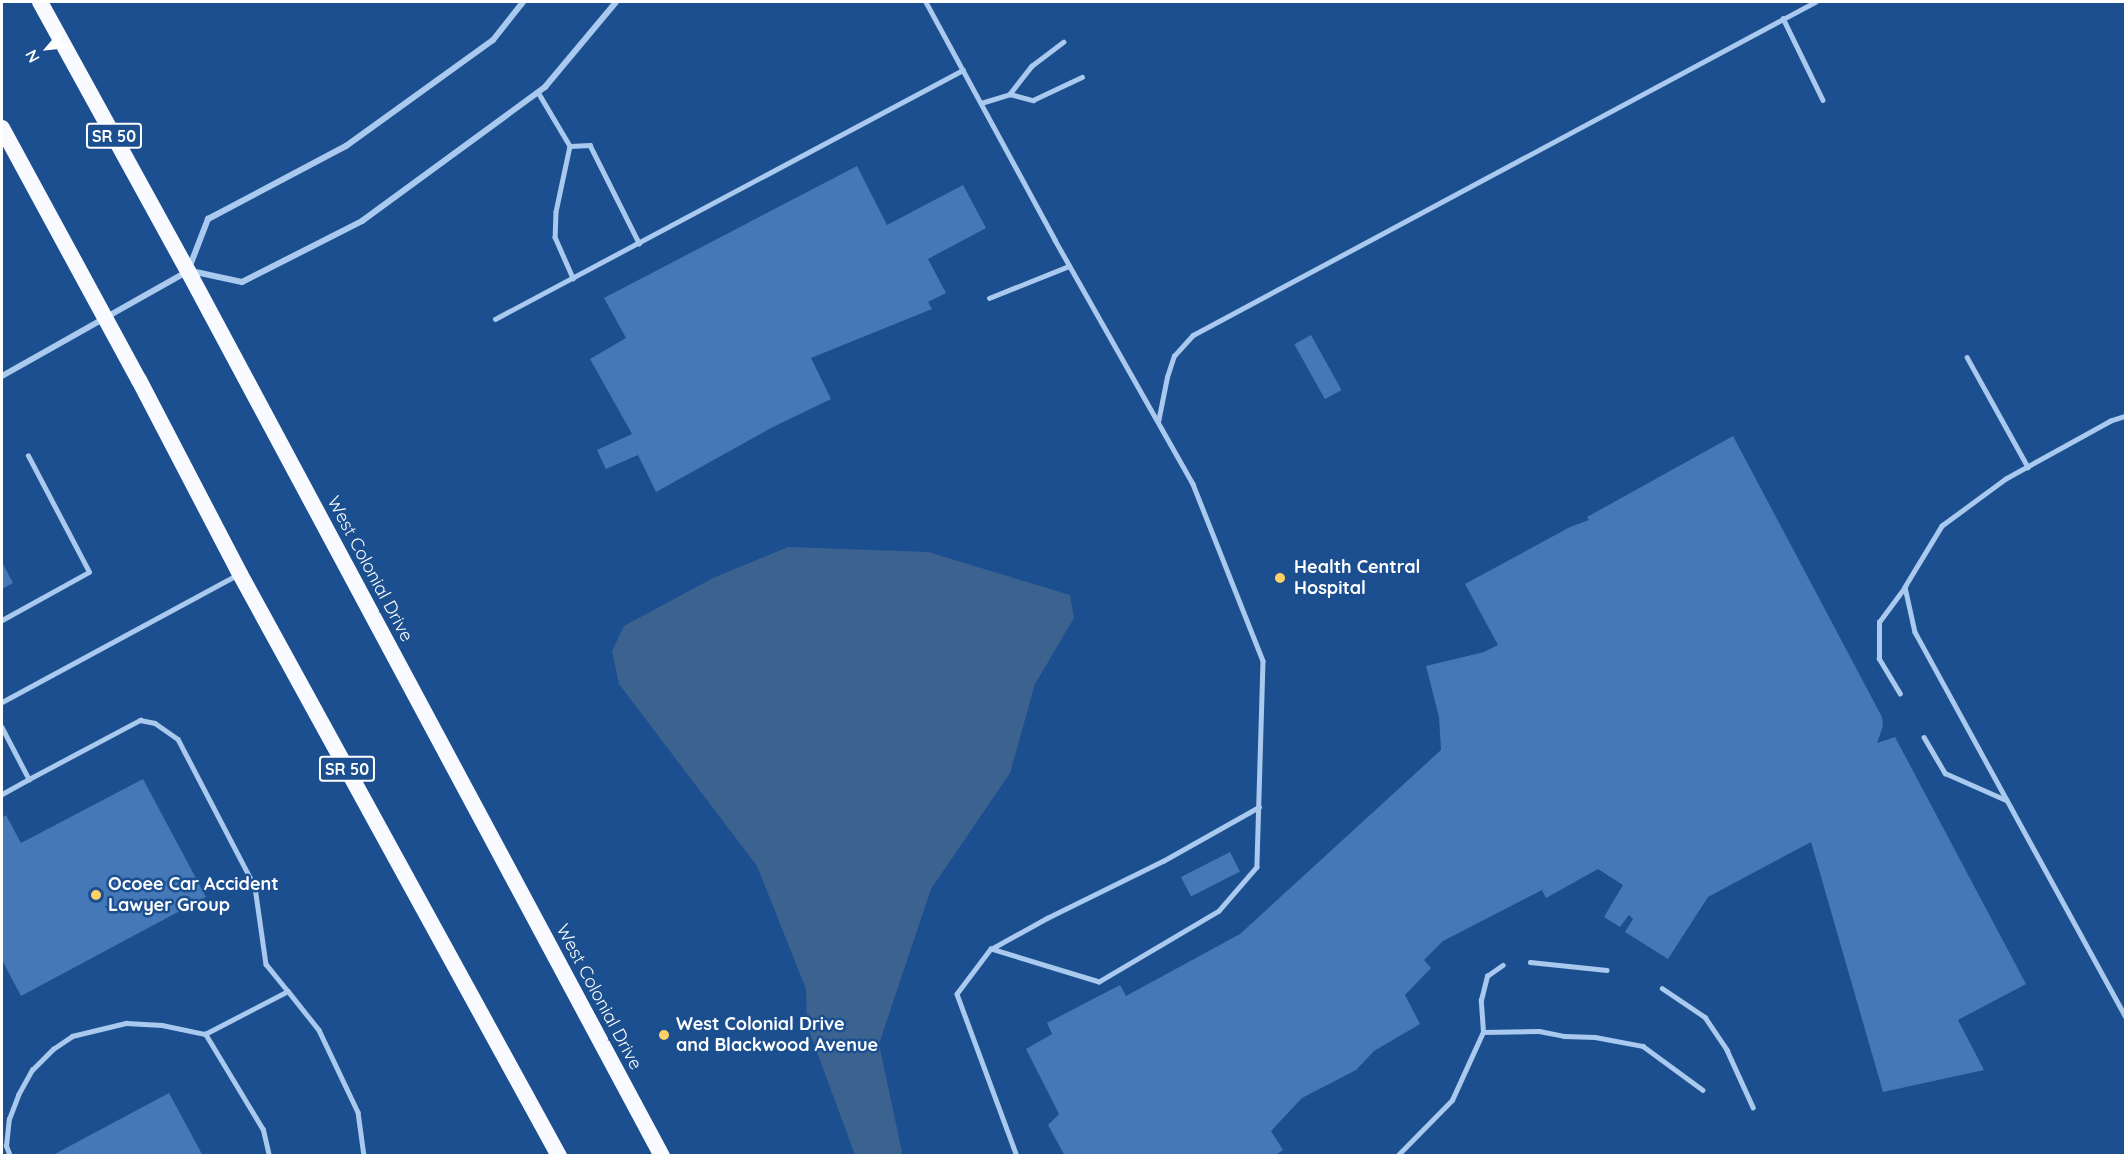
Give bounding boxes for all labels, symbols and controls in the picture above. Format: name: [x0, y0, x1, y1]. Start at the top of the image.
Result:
north arrow: [18, 18, 78, 78]
text: N: [21, 47, 44, 66]
road number: SR 50: [86, 123, 142, 149]
street label: West Colonial Drive: [322, 493, 418, 645]
place label: Health Central Hospital: [1294, 557, 1420, 600]
marker: Health Central Hospital: [1271, 569, 1289, 587]
road number: SR 50: [318, 756, 376, 782]
place label: Ocoee Car Accident Lawyer Group: [108, 874, 279, 916]
marker: Ocoee Car Accident Lawyer Group: [89, 888, 103, 902]
street label: West Colonial Drive: [551, 921, 647, 1073]
place label: West Colonial Drive and Blackwood Avenue: [676, 1014, 878, 1056]
marker: West Colonial Drive and Blackwood Avenue: [657, 1028, 671, 1042]

